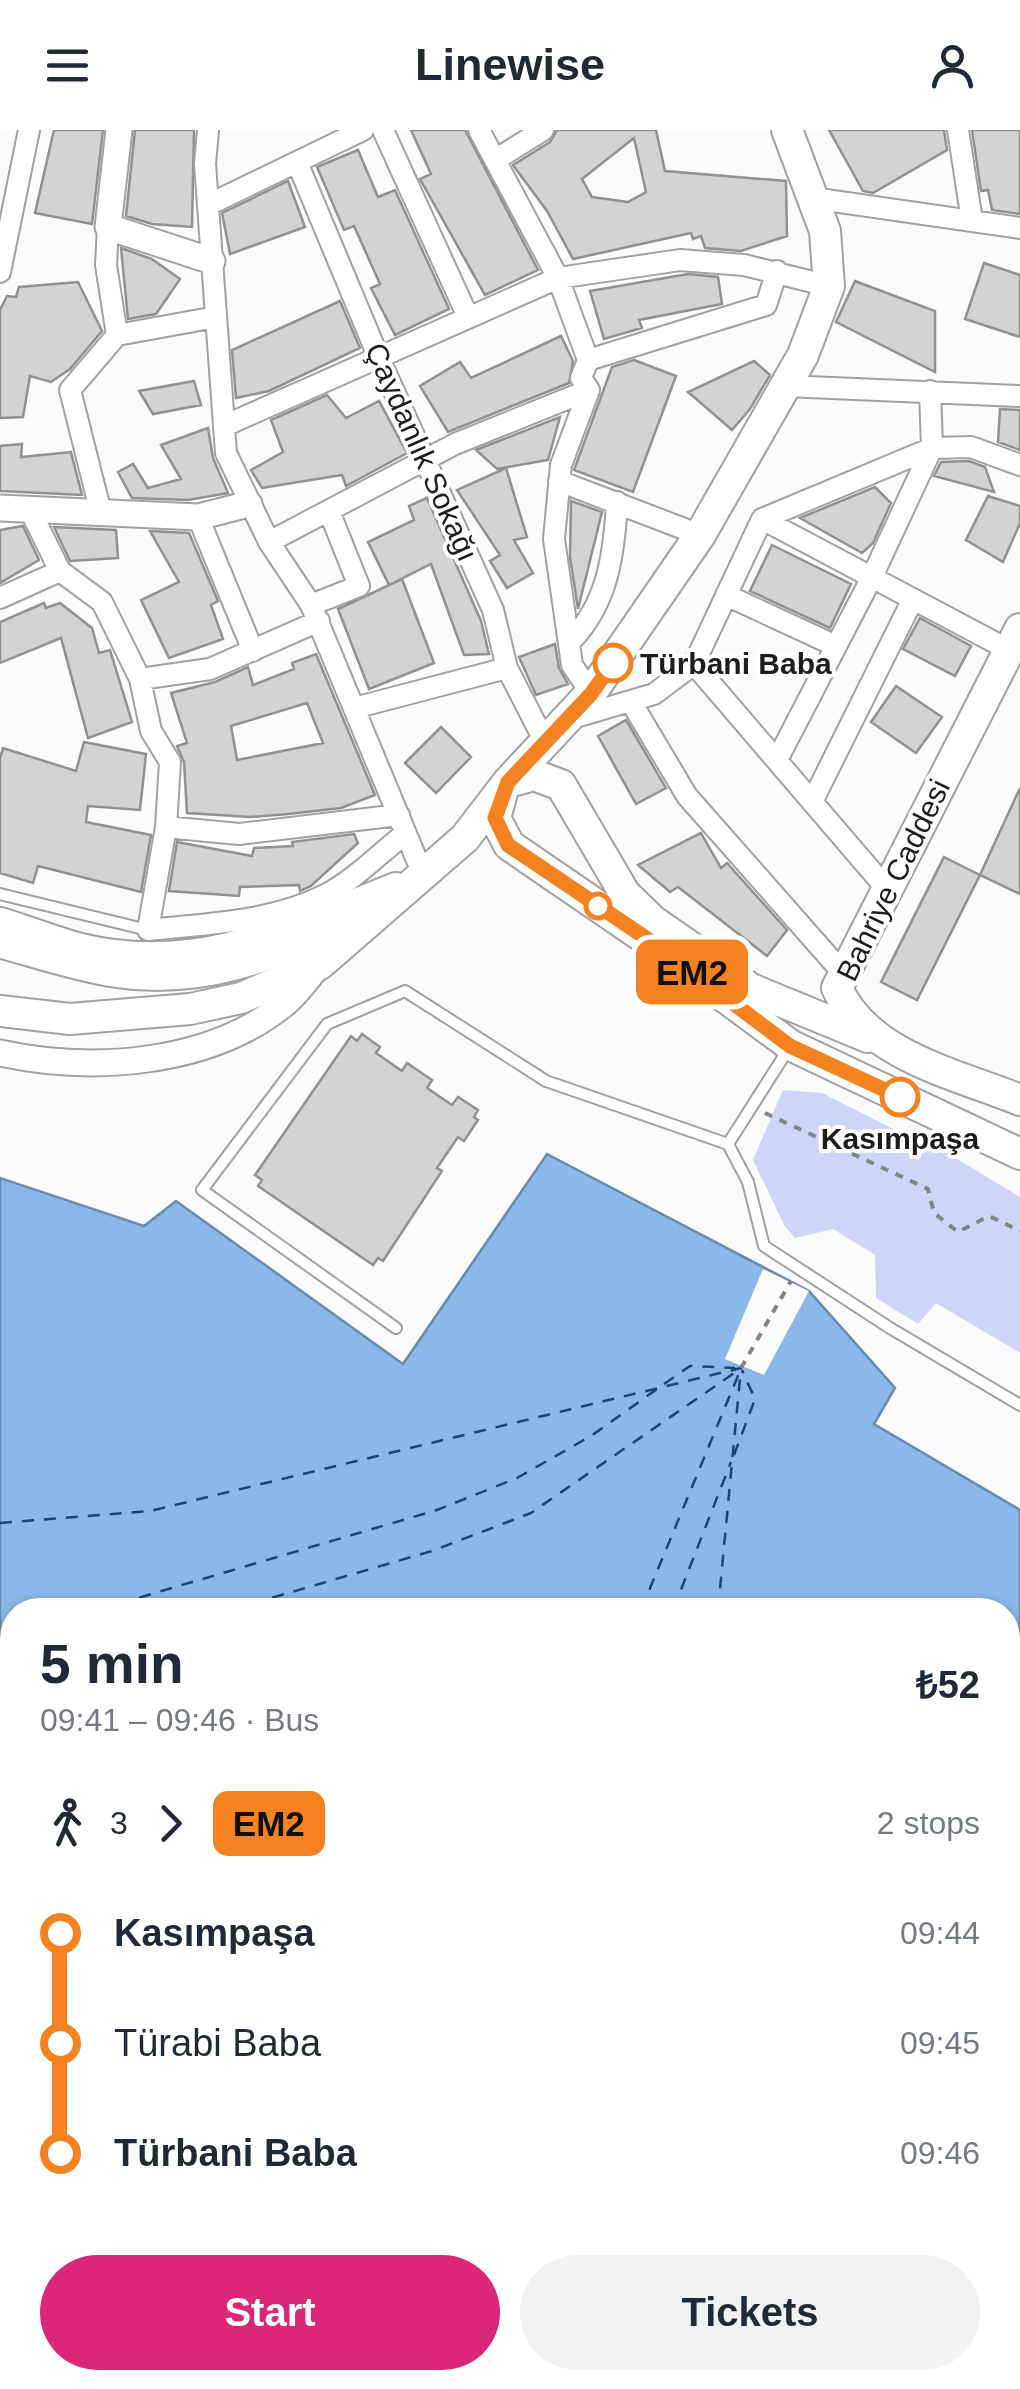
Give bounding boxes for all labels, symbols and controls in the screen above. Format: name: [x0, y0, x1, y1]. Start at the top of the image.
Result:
icon: menu: [40, 38, 95, 93]
icon: person: [925, 38, 980, 93]
text: Linewise: [415, 39, 605, 90]
street label: Çaydanlık Sokağı: [359, 338, 485, 566]
marker: Türbani Baba: [594, 644, 632, 682]
place label: Türbani Baba: [640, 647, 832, 680]
street label: Bahriye Caddesi: [830, 774, 956, 986]
unlabelled marker: [585, 893, 611, 919]
line badge: EM2: [634, 940, 750, 1004]
text: EM2: [656, 953, 728, 992]
marker: Kasımpaşa: [881, 1078, 919, 1116]
place label: Kasımpaşa: [821, 1122, 980, 1155]
text: 5 min: [40, 1633, 184, 1695]
text: ₺52: [916, 1664, 980, 1706]
text: 09:41 – 09:46 · Bus: [40, 1702, 319, 1738]
icon: walk: [40, 1796, 95, 1851]
icon: forward: [143, 1796, 198, 1851]
text: EM2: [233, 1804, 305, 1843]
text: 3: [110, 1805, 128, 1841]
text: 2 stops: [877, 1805, 980, 1841]
text: Kasımpaşa: [114, 1912, 315, 1954]
text: 09:44: [900, 1915, 980, 1951]
text: Türabi Baba: [114, 2022, 321, 2064]
text: 09:45: [900, 2025, 980, 2061]
text: Türbani Baba: [114, 2132, 357, 2174]
text: 09:46: [900, 2135, 980, 2171]
button: Start: [40, 2255, 500, 2370]
button: Tickets: [520, 2255, 980, 2370]

